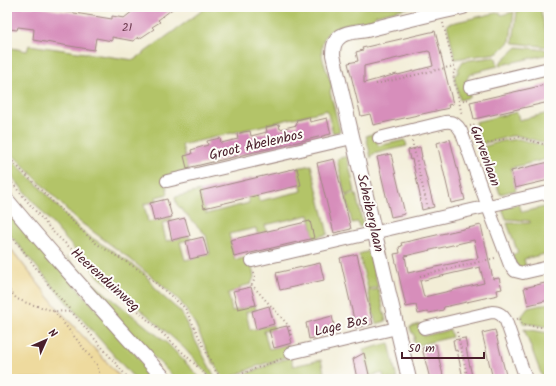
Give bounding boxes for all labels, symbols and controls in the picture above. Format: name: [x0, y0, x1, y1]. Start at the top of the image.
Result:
house number: 21: [122, 18, 133, 37]
street label: Gurvenlaan: [464, 122, 506, 190]
street label: Groot Abelenbos: [207, 123, 305, 167]
street label: Scheiberglaan: [350, 172, 390, 254]
street label: Heerenduinweg: [65, 243, 145, 317]
street label: Lage Bos: [312, 309, 370, 343]
north arrow: [26, 320, 66, 360]
text: N: [44, 325, 61, 342]
scale bar: [402, 334, 484, 360]
text: 50 m: [408, 339, 435, 358]

